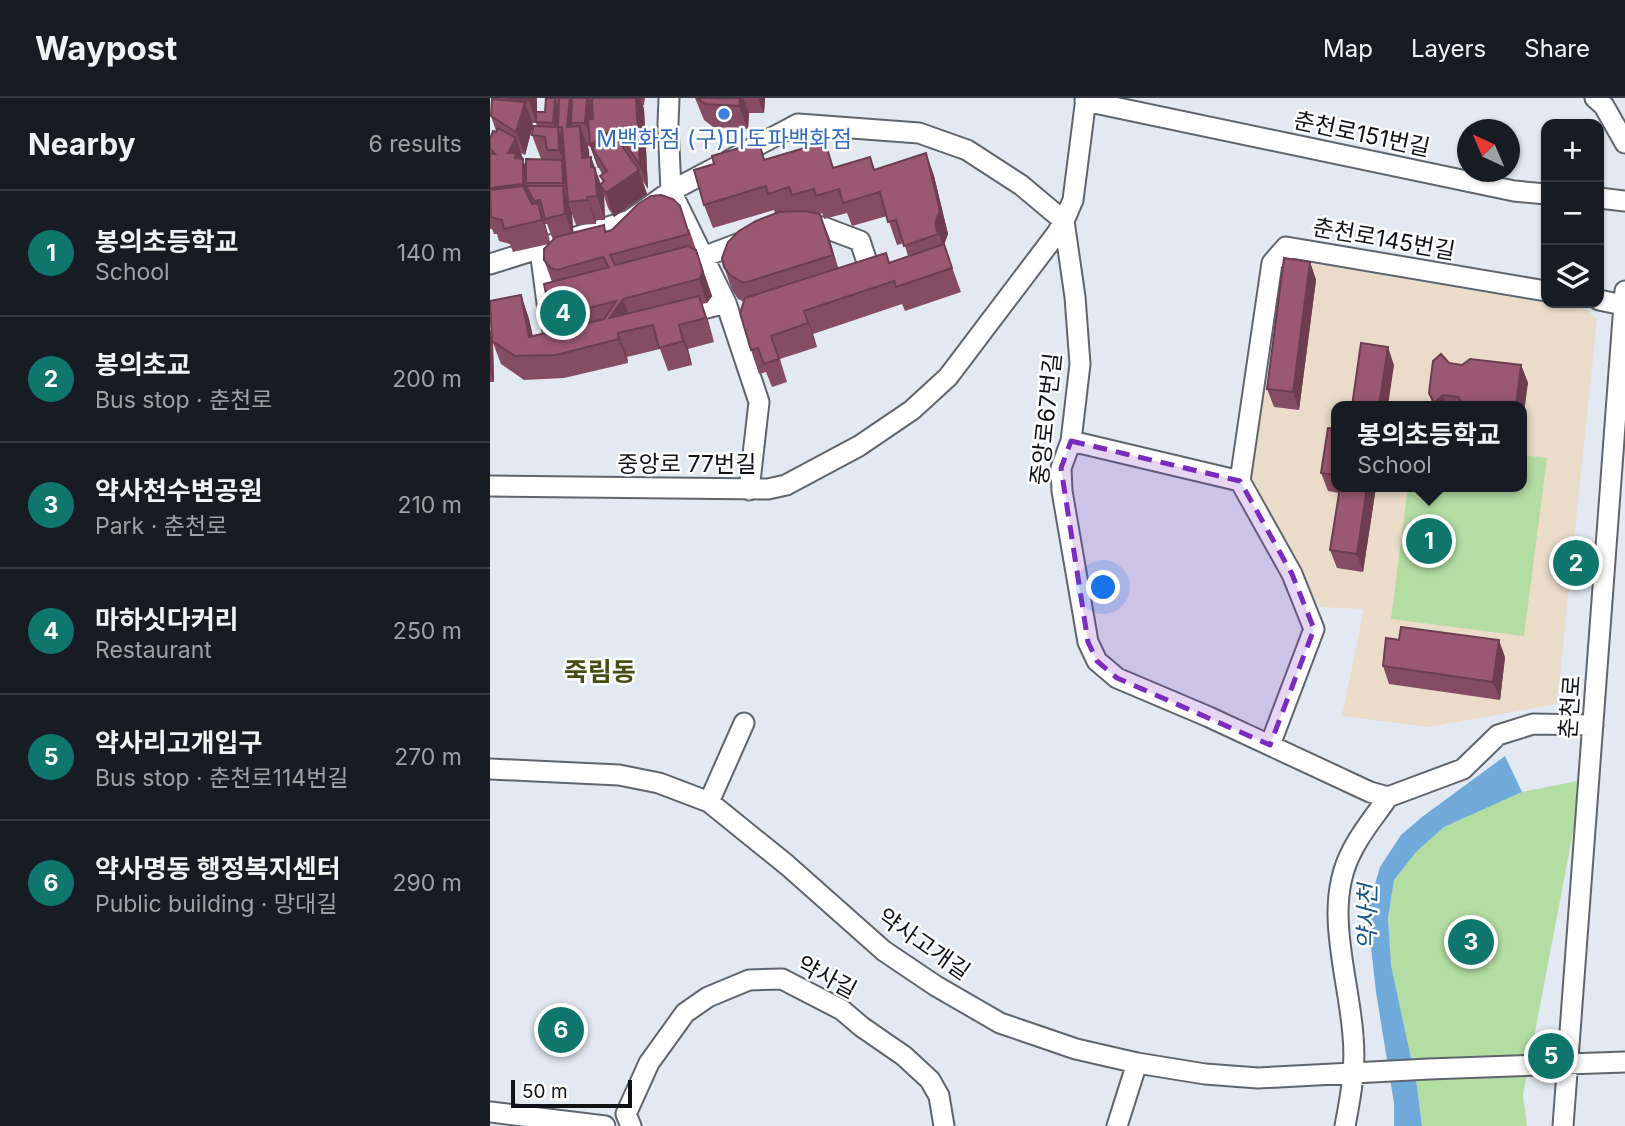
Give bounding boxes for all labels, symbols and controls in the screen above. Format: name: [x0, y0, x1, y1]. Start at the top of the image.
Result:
text: Waypost: [35, 28, 177, 68]
text: Map: [1323, 34, 1373, 63]
text: Layers: [1411, 34, 1486, 63]
text: Share: [1524, 34, 1590, 63]
marker: M백화점 (구)미도파백화점: [716, 106, 732, 122]
street label: 춘천로151번길: [1291, 106, 1433, 162]
north arrow: [1457, 119, 1520, 182]
map controls: [1541, 119, 1604, 308]
button: +: [1541, 119, 1604, 182]
place label: M백화점 (구)미도파백화점: [596, 125, 852, 153]
text: Nearby: [28, 126, 136, 162]
text: 6 results: [368, 130, 462, 158]
button: −: [1541, 182, 1604, 245]
street label: 춘천로145번길: [1311, 213, 1457, 265]
text: 봉의초등학교: [95, 226, 239, 257]
text: 1: [46, 239, 56, 267]
text: 140 m: [397, 239, 462, 267]
button: layers: [1541, 245, 1604, 308]
text: School: [95, 258, 170, 286]
pin: 4: [540, 287, 586, 339]
text: 봉의초교: [95, 349, 191, 380]
street label: 중앙로67번길: [1025, 351, 1067, 487]
text: 2: [44, 365, 58, 393]
text: 200 m: [392, 365, 462, 393]
text: Bus stop · 춘천로: [95, 386, 273, 414]
popup: [1331, 401, 1527, 492]
text: 봉의초등학교: [1357, 419, 1501, 450]
street label: 중앙로 77번길: [618, 450, 756, 478]
text: School: [1357, 451, 1432, 479]
text: 약사천수변공원: [95, 475, 262, 506]
text: 3: [44, 491, 58, 519]
text: 210 m: [397, 491, 462, 519]
text: Park · 춘천로: [95, 512, 227, 540]
pin: 1: [1406, 515, 1452, 567]
pin: 2: [1553, 537, 1599, 589]
your location: [1086, 570, 1120, 604]
text: 마하싯다커리: [95, 604, 239, 635]
text: 4: [43, 617, 59, 645]
text: 250 m: [393, 617, 462, 645]
text: Restaurant: [95, 636, 212, 664]
district label: 죽림동: [564, 656, 636, 687]
street label: 춘천로: [1554, 674, 1586, 740]
text: 약사리고개입구: [95, 727, 262, 758]
text: 5: [44, 743, 58, 771]
text: 270 m: [394, 743, 462, 771]
text: Bus stop · 춘천로114번길: [95, 764, 349, 792]
text: 약사명동 행정복지센터: [95, 853, 340, 884]
text: 6: [44, 869, 58, 897]
text: 290 m: [393, 869, 462, 897]
water label: 약사천: [1352, 881, 1382, 950]
text: Public building · 망대길: [95, 890, 337, 918]
street label: 약사고개길: [873, 902, 975, 986]
pin: 3: [1448, 916, 1494, 968]
street label: 약사길: [792, 950, 862, 1004]
pin: 6: [538, 1004, 584, 1056]
pin: 5: [1528, 1030, 1574, 1082]
scale bar: [511, 1077, 632, 1109]
text: 50 m: [522, 1080, 568, 1103]

